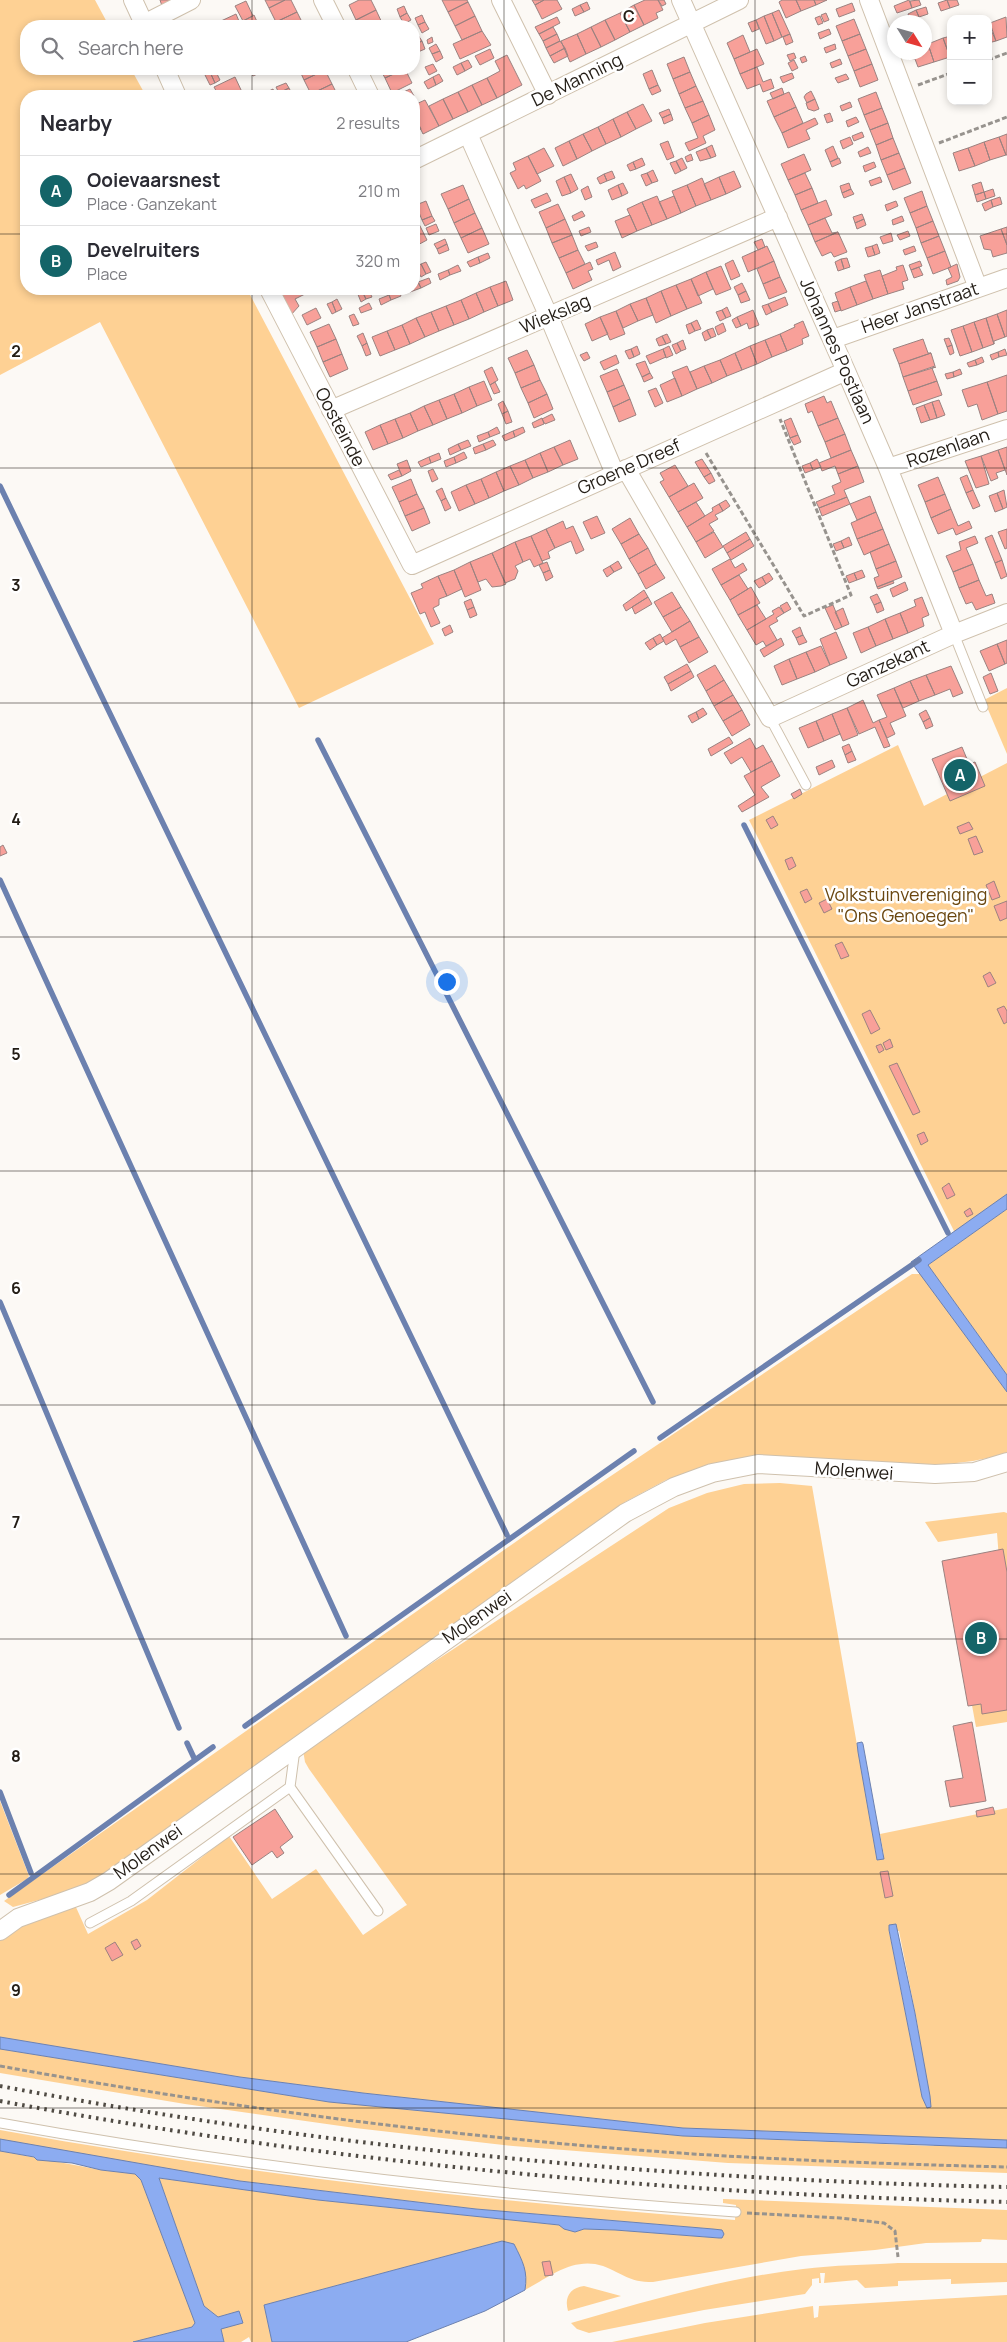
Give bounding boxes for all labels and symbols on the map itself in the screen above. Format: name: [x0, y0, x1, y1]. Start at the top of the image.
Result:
text: C: [623, 5, 635, 27]
north arrow: [887, 15, 932, 60]
street label: De Manning: [527, 47, 626, 111]
street label: Johannes Postlaan: [795, 274, 881, 427]
street label: Heer Janstraat: [858, 276, 981, 338]
street label: Wiekslag: [516, 288, 593, 339]
text: 2: [11, 340, 21, 362]
street label: Oosteinde: [310, 383, 372, 470]
street label: Rozenlaan: [903, 422, 992, 472]
street label: Groene Dreef: [573, 432, 684, 500]
text: 3: [11, 574, 21, 596]
street label: Ganzekant: [842, 633, 933, 693]
pin: A: [944, 756, 976, 794]
text: 4: [11, 808, 21, 830]
park label: Volkstuinvereniging "Ons Genoegen": [825, 882, 987, 927]
your location: [434, 969, 460, 995]
text: 5: [11, 1043, 21, 1065]
text: 6: [11, 1277, 21, 1299]
street label: Molenwei: [814, 1455, 894, 1485]
text: 7: [12, 1511, 20, 1533]
street label: Molenwei: [437, 1584, 516, 1649]
pin: B: [965, 1619, 997, 1657]
text: 8: [11, 1745, 21, 1767]
street label: Molenwei: [108, 1818, 186, 1884]
text: 9: [11, 1979, 21, 2001]

